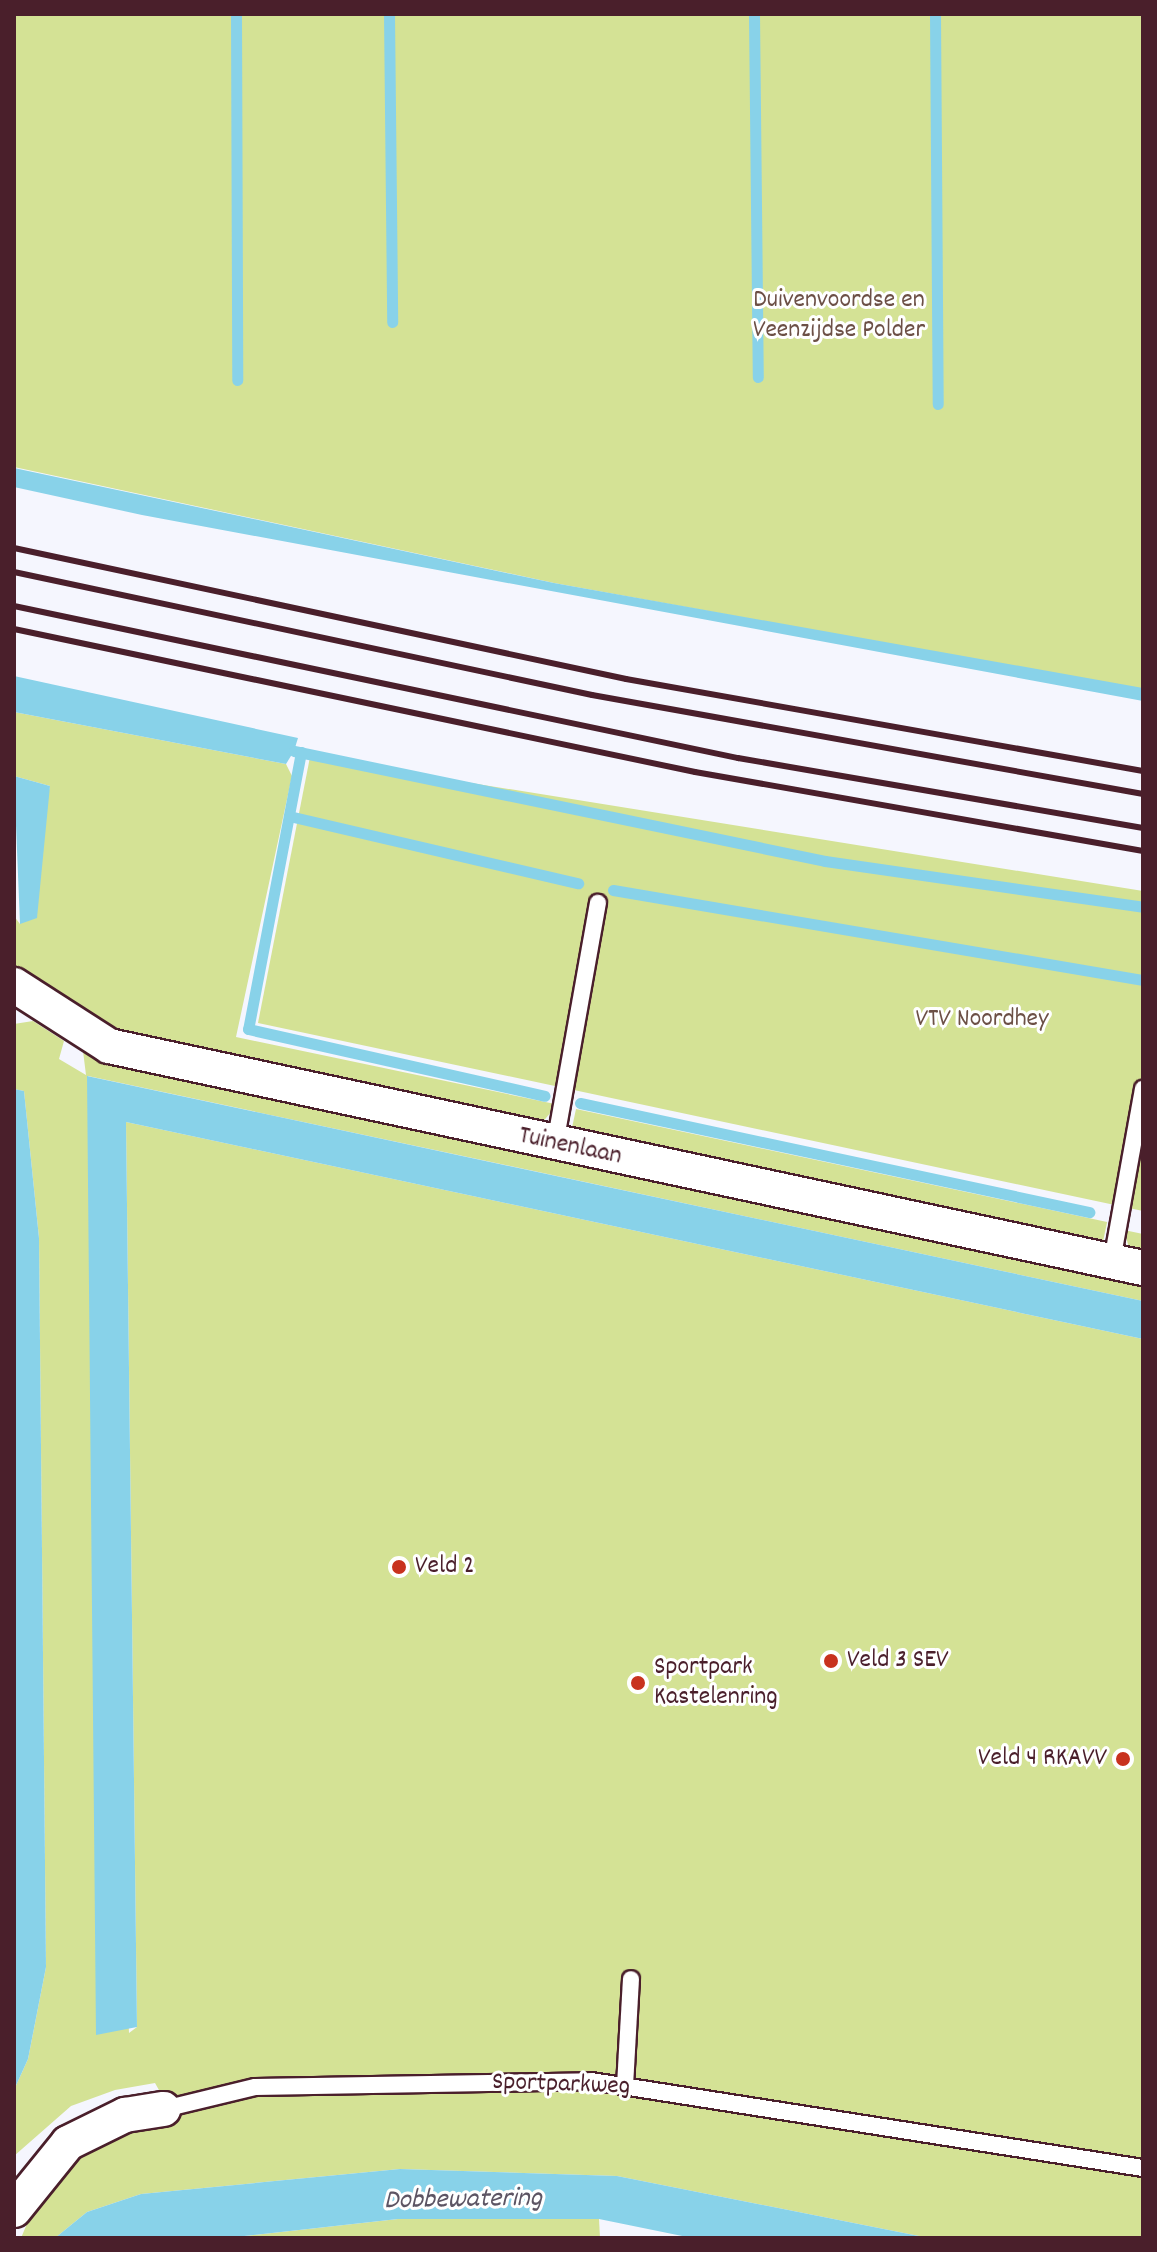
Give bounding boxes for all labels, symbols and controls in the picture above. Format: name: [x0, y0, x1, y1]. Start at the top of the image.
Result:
park label: Duivenvoordse en Veenzijdse Polder: [753, 285, 925, 346]
park label: VTV Noordhey: [915, 1004, 1049, 1036]
street label: Tuinenlaan: [516, 1121, 624, 1173]
place label: Veld 2: [415, 1551, 475, 1583]
marker: Veld 2: [390, 1558, 408, 1576]
place label: Veld 3 SEV: [847, 1645, 949, 1677]
place label: Sportpark Kastelenring: [654, 1652, 778, 1714]
marker: Veld 3 SEV: [822, 1652, 840, 1670]
marker: Sportpark Kastelenring: [629, 1674, 647, 1692]
place label: Veld 4 RKAVV: [978, 1743, 1107, 1775]
marker: Veld 4 RKAVV: [1114, 1750, 1132, 1768]
street label: Sportparkweg: [491, 2067, 631, 2103]
water label: Dobbewatering: [384, 2183, 542, 2219]

